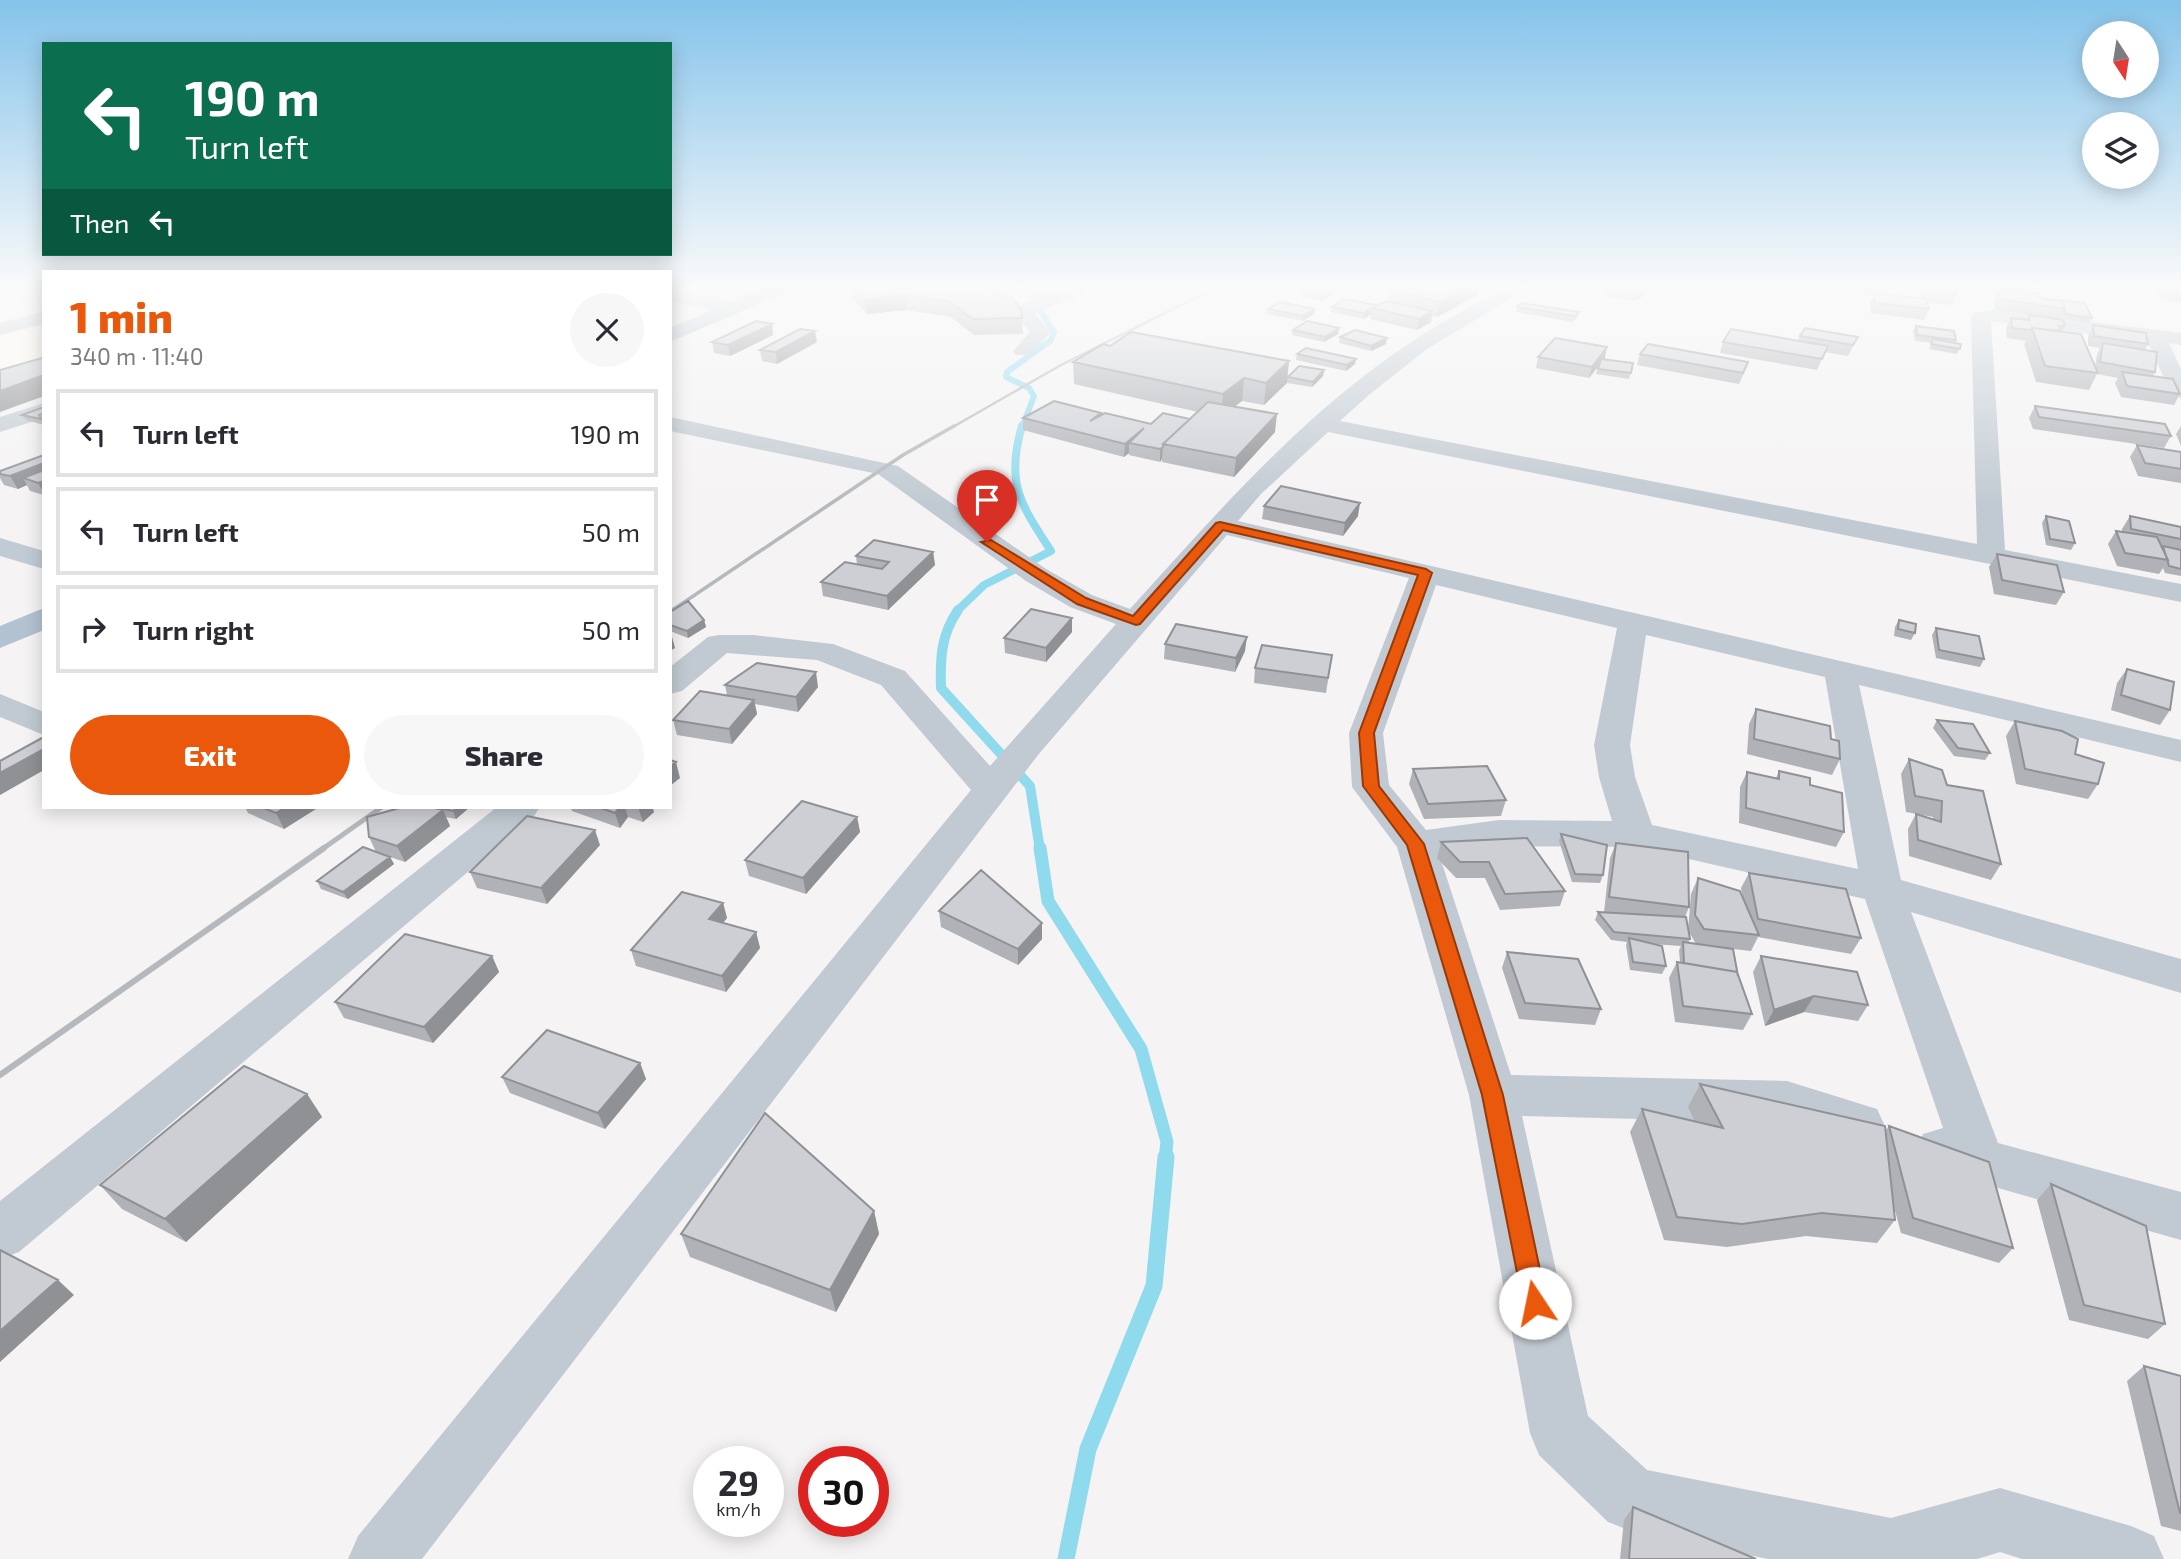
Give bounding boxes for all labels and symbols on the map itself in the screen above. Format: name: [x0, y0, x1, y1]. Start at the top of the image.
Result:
north arrow: [2082, 21, 2160, 98]
pin: [957, 470, 1017, 542]
position arrow: [1498, 1266, 1572, 1340]
speed limit sign: 30: [798, 1446, 889, 1537]

